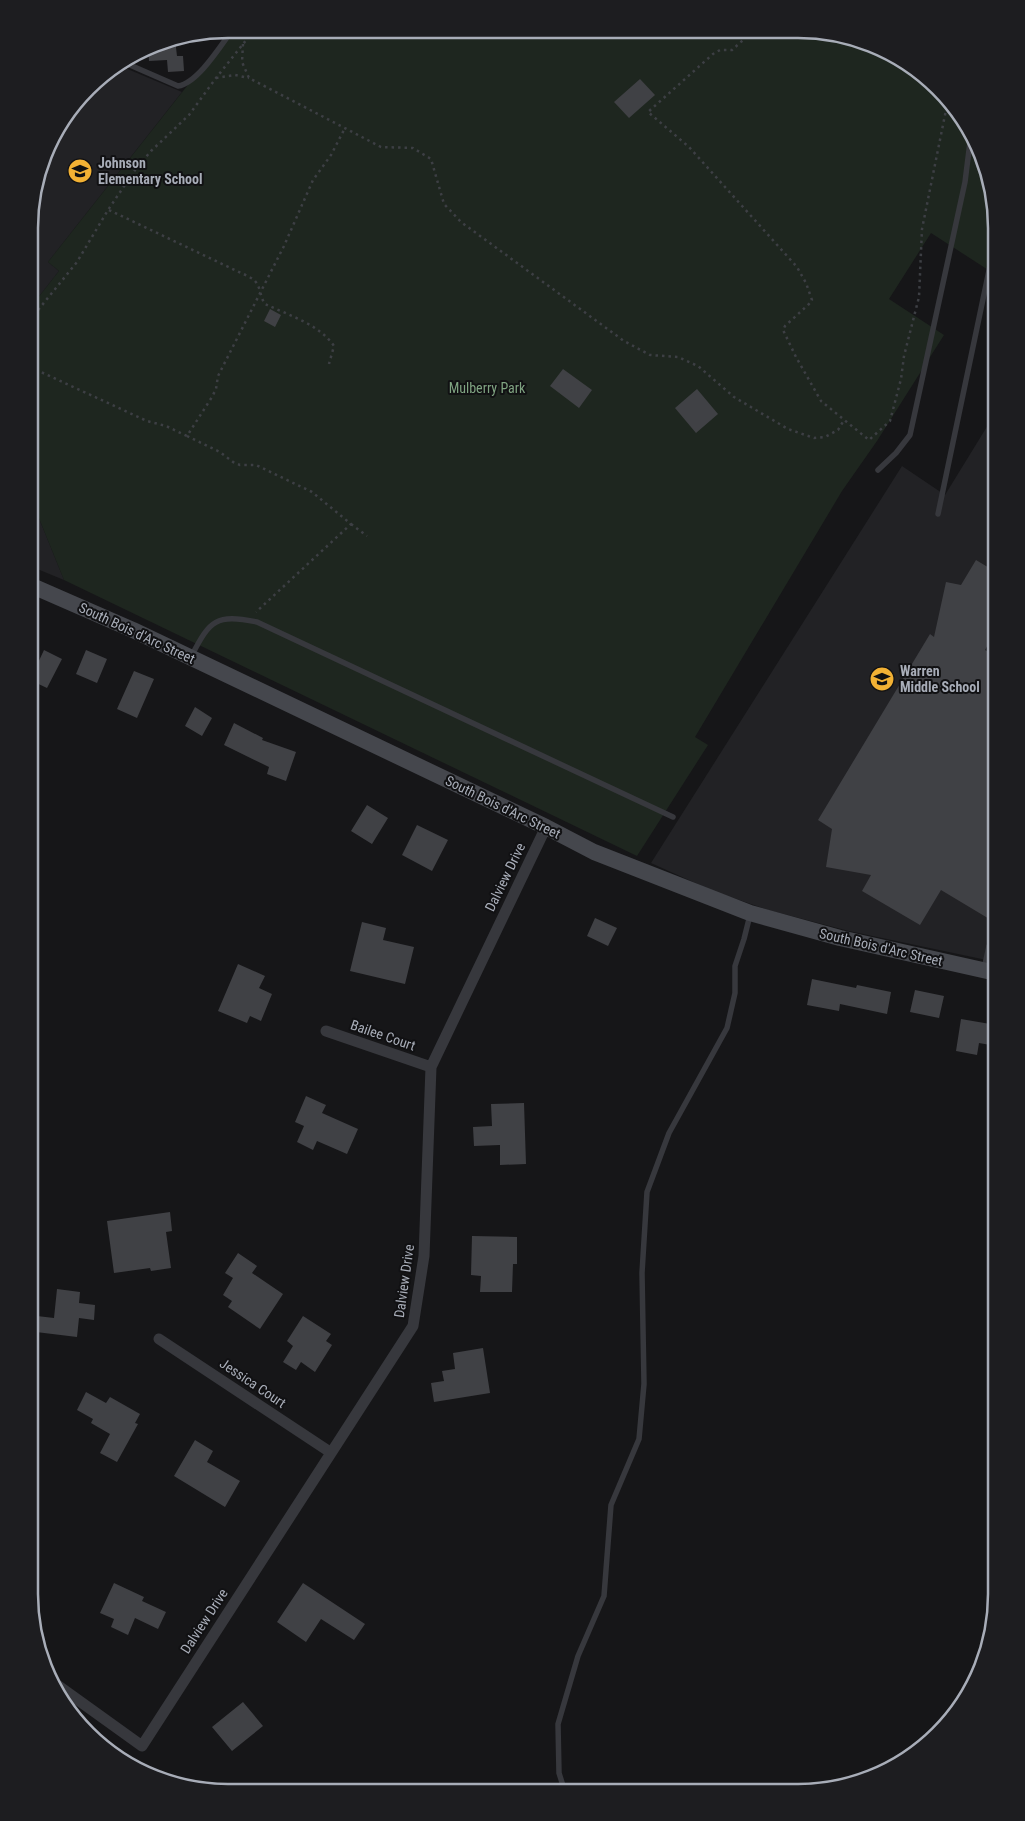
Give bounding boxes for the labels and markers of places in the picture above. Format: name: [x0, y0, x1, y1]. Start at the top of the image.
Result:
place label: Johnson Elementary School: [98, 155, 203, 187]
school or university icon: Johnson Elementary School: [67, 158, 93, 184]
place label: Warren Middle School: [900, 663, 980, 695]
school or university icon: Warren Middle School: [869, 666, 895, 692]

